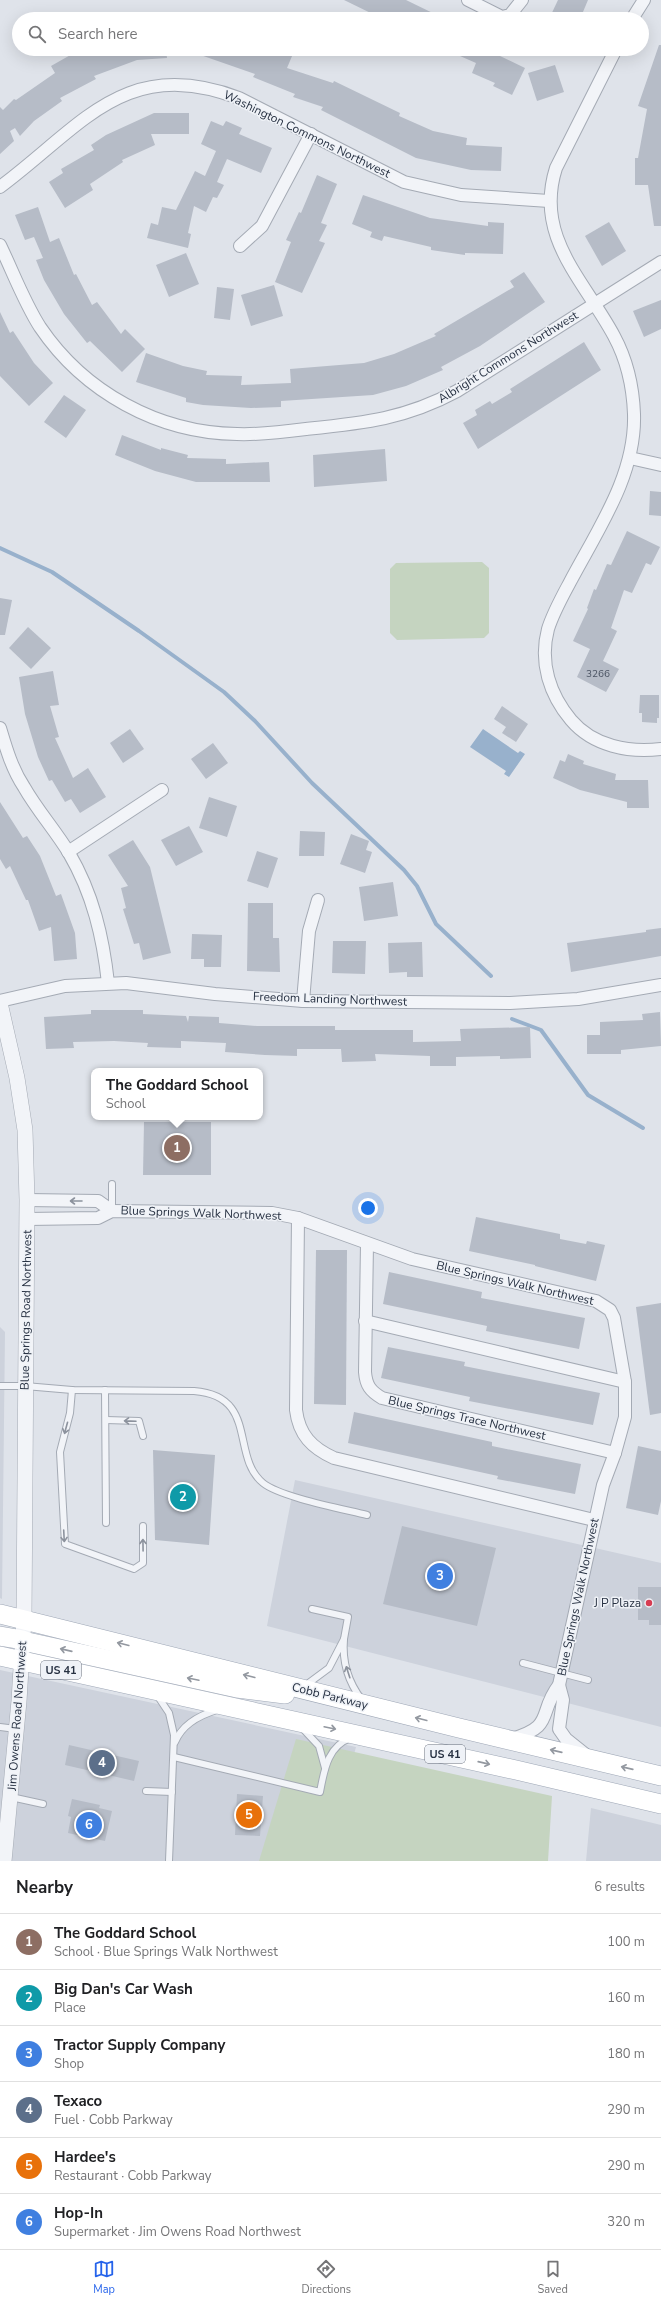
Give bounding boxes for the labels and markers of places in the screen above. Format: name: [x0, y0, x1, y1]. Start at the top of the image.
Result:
pin: 1: [164, 1133, 190, 1163]
pin: 2: [170, 1482, 196, 1512]
pin: 3: [427, 1561, 453, 1591]
place label: J P Plaza: [593, 1595, 641, 1611]
marker: J P Plaza: [644, 1598, 654, 1608]
pin: 4: [89, 1748, 115, 1778]
pin: 5: [236, 1800, 262, 1830]
pin: 6: [76, 1810, 102, 1840]

